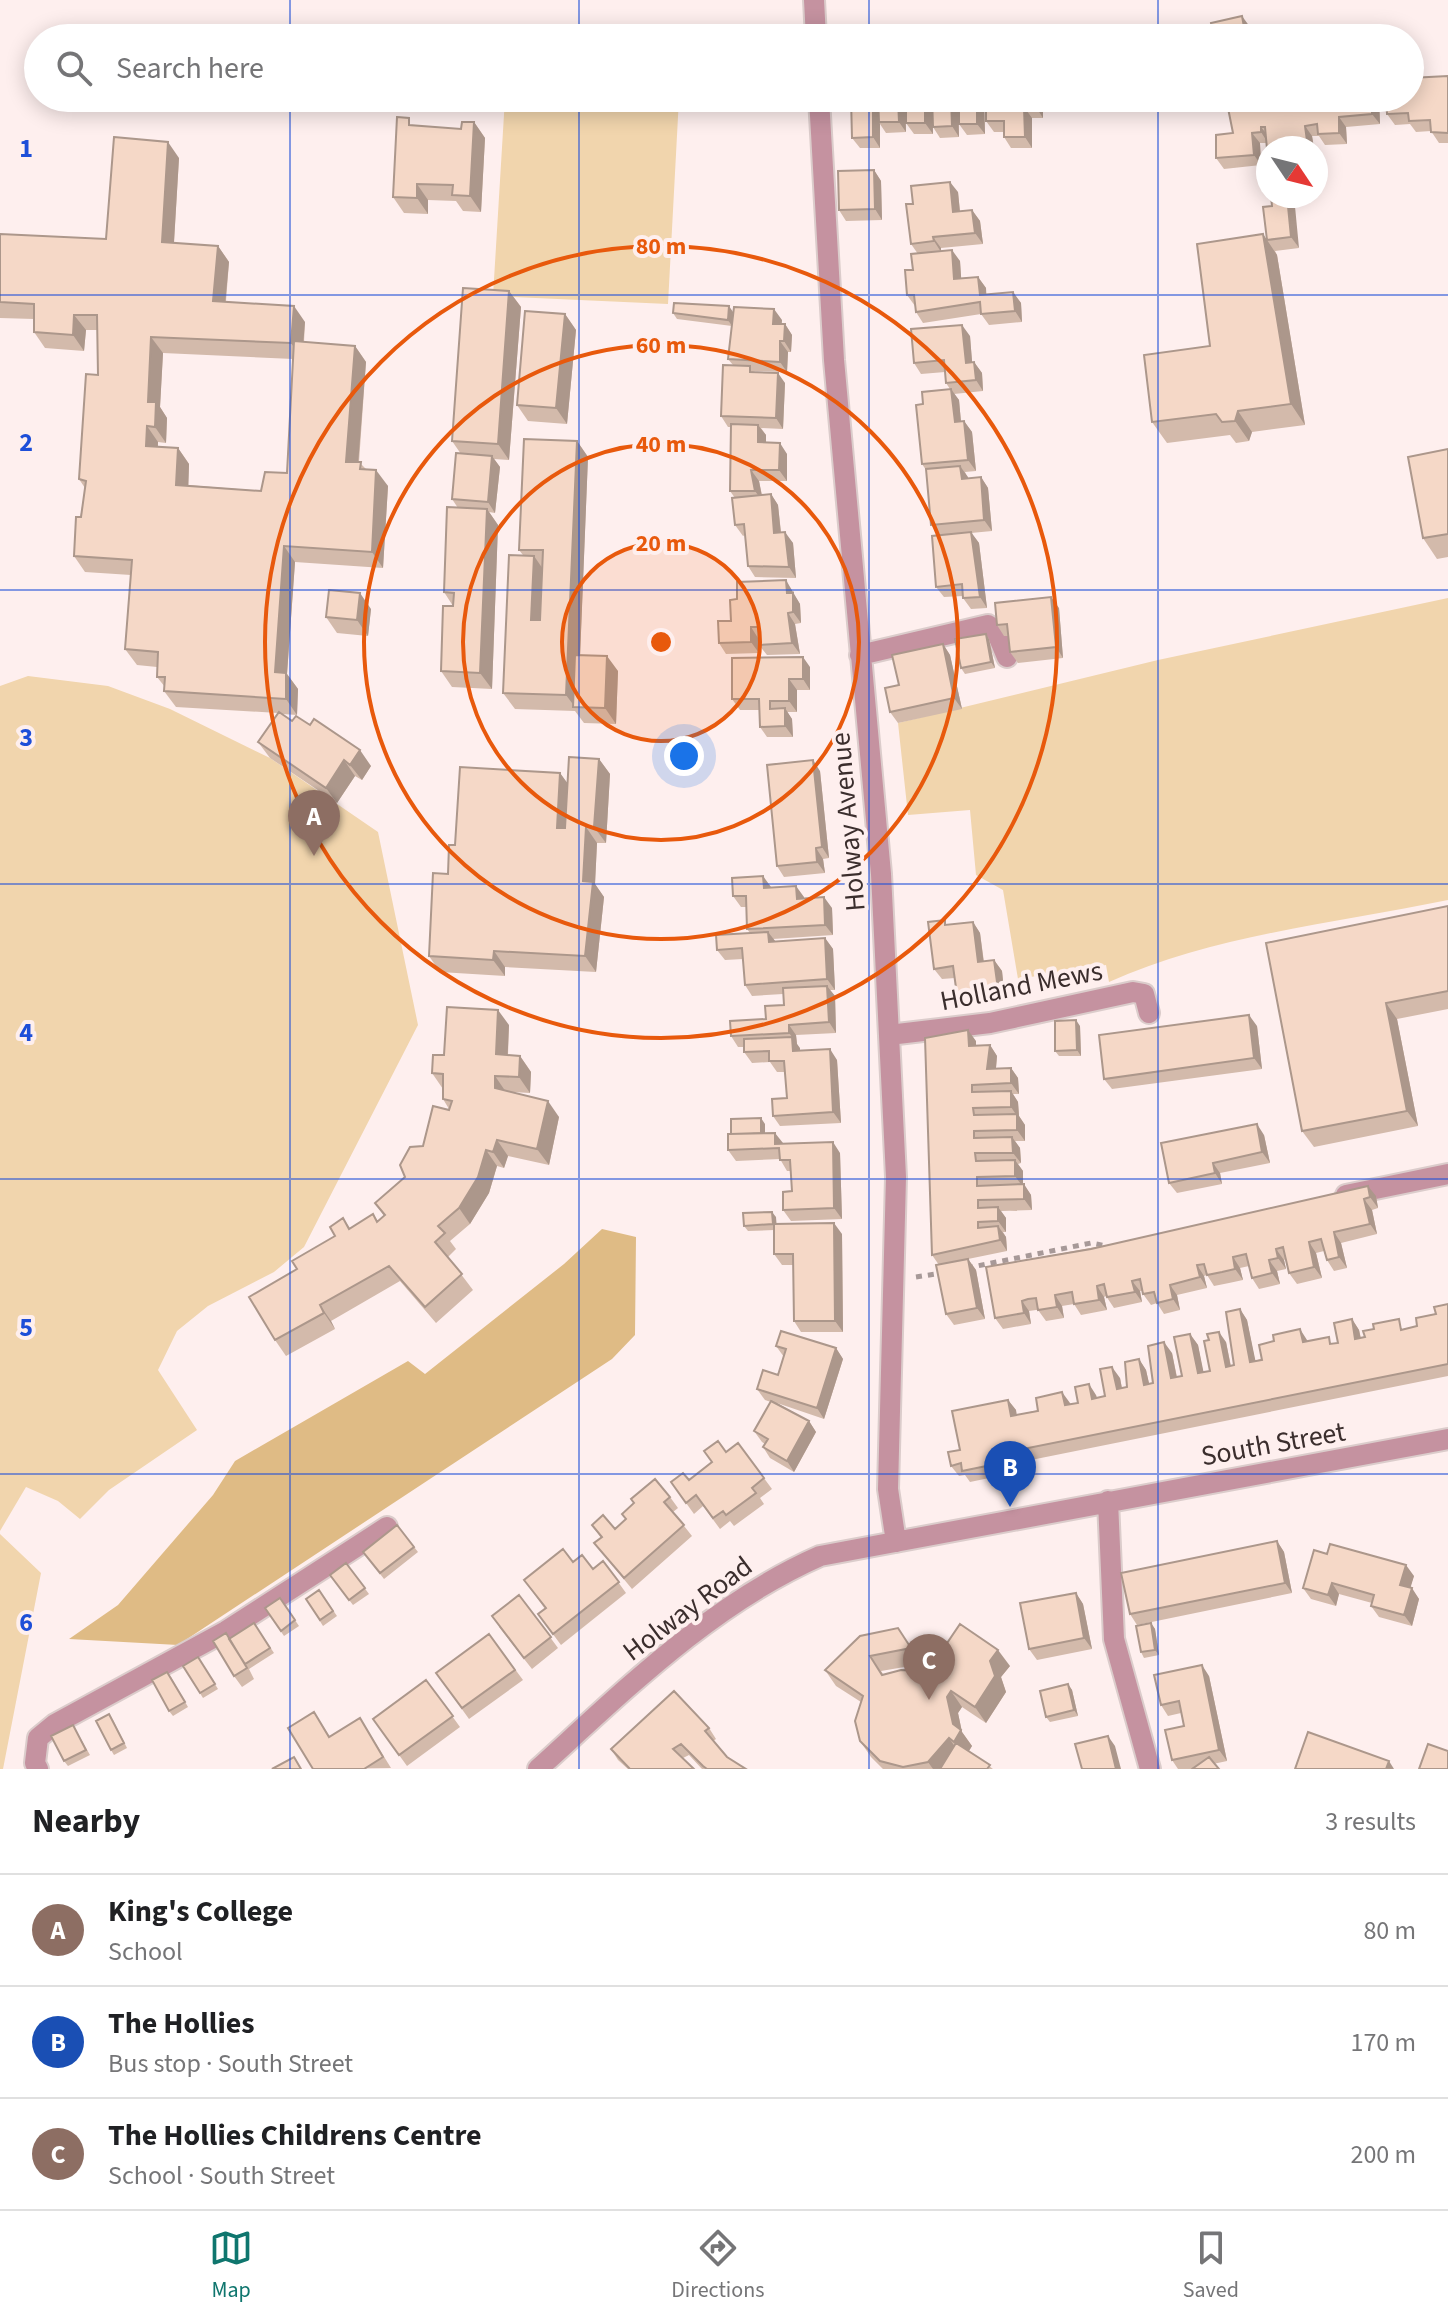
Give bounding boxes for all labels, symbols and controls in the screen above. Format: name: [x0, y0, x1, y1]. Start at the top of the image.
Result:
search box: [24, 24, 1424, 112]
icon: search: [52, 46, 96, 90]
text: Search here: [116, 47, 264, 90]
text: 1: [19, 130, 33, 167]
north arrow: [1256, 136, 1328, 208]
text: 80 m: [636, 229, 686, 264]
text: 60 m: [636, 328, 686, 363]
text: 2: [19, 424, 33, 461]
text: 40 m: [636, 427, 686, 462]
text: 20 m: [636, 526, 686, 561]
centre of rings: [647, 628, 675, 656]
text: 3: [19, 719, 33, 756]
street label: Holway Avenue: [820, 731, 876, 913]
your location: [664, 736, 704, 776]
pin: A: [288, 790, 340, 856]
street label: Holland Mews: [937, 951, 1106, 1021]
text: 4: [19, 1014, 33, 1051]
text: 5: [19, 1309, 33, 1346]
street label: South Street: [1198, 1412, 1349, 1476]
pin: B: [984, 1441, 1036, 1507]
street label: Holway Road: [614, 1547, 761, 1671]
text: 6: [19, 1604, 33, 1641]
pin: C: [903, 1634, 955, 1700]
text: Nearby: [32, 1797, 140, 1846]
text: 3 results: [1325, 1803, 1416, 1840]
text: King's College: [108, 1890, 293, 1933]
text: A: [51, 1912, 65, 1949]
text: 80 m: [1363, 1912, 1416, 1949]
text: School: [108, 1933, 183, 1970]
text: The Hollies: [108, 2002, 255, 2045]
text: B: [50, 2024, 66, 2061]
text: 170 m: [1350, 2024, 1416, 2061]
text: Bus stop · South Street: [108, 2045, 353, 2082]
text: The Hollies Childrens Centre: [108, 2114, 482, 2157]
text: C: [50, 2136, 66, 2173]
text: 200 m: [1350, 2136, 1416, 2173]
text: School · South Street: [108, 2157, 335, 2194]
tab: Map: [209, 2226, 253, 2306]
tab: Directions: [671, 2226, 764, 2306]
tab: Saved: [1183, 2226, 1239, 2306]

